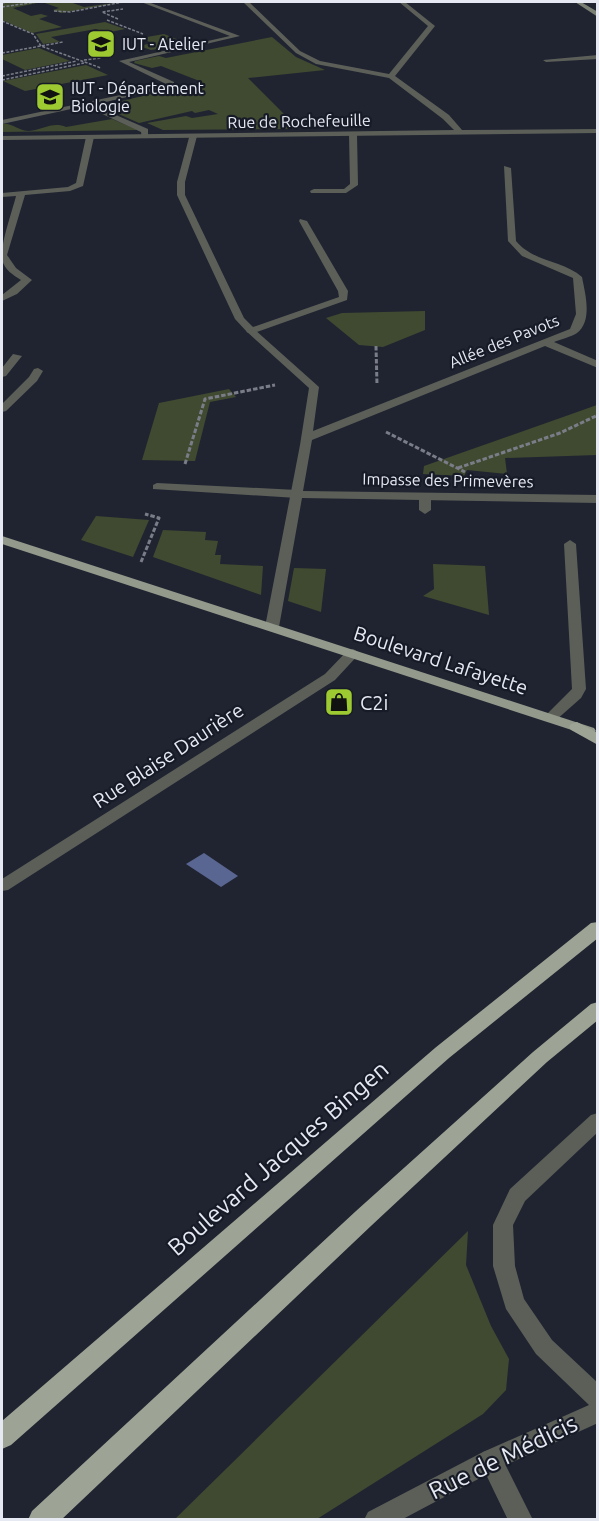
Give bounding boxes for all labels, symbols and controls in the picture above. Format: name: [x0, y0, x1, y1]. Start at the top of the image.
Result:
school or university icon: IUT - Atelier: [85, 28, 117, 60]
place label: IUT - Atelier: [122, 35, 206, 53]
place label: IUT - Département Biologie: [71, 79, 205, 115]
school or university icon: IUT - Département Biologie: [34, 81, 66, 113]
street label: Rue de Rochefeuille: [227, 111, 371, 131]
street label: Allée des Pavots: [446, 311, 562, 371]
street label: Impasse des Primevères: [362, 470, 534, 490]
street label: Boulevard Lafayette: [351, 621, 531, 699]
shop icon: C2i: [323, 686, 355, 718]
place label: C2i: [360, 691, 388, 714]
street label: Rue Blaise Daurière: [88, 698, 248, 812]
street label: Boulevard Jacques Bingen: [162, 1055, 394, 1261]
street label: Rue de Médicis: [424, 1409, 582, 1505]

